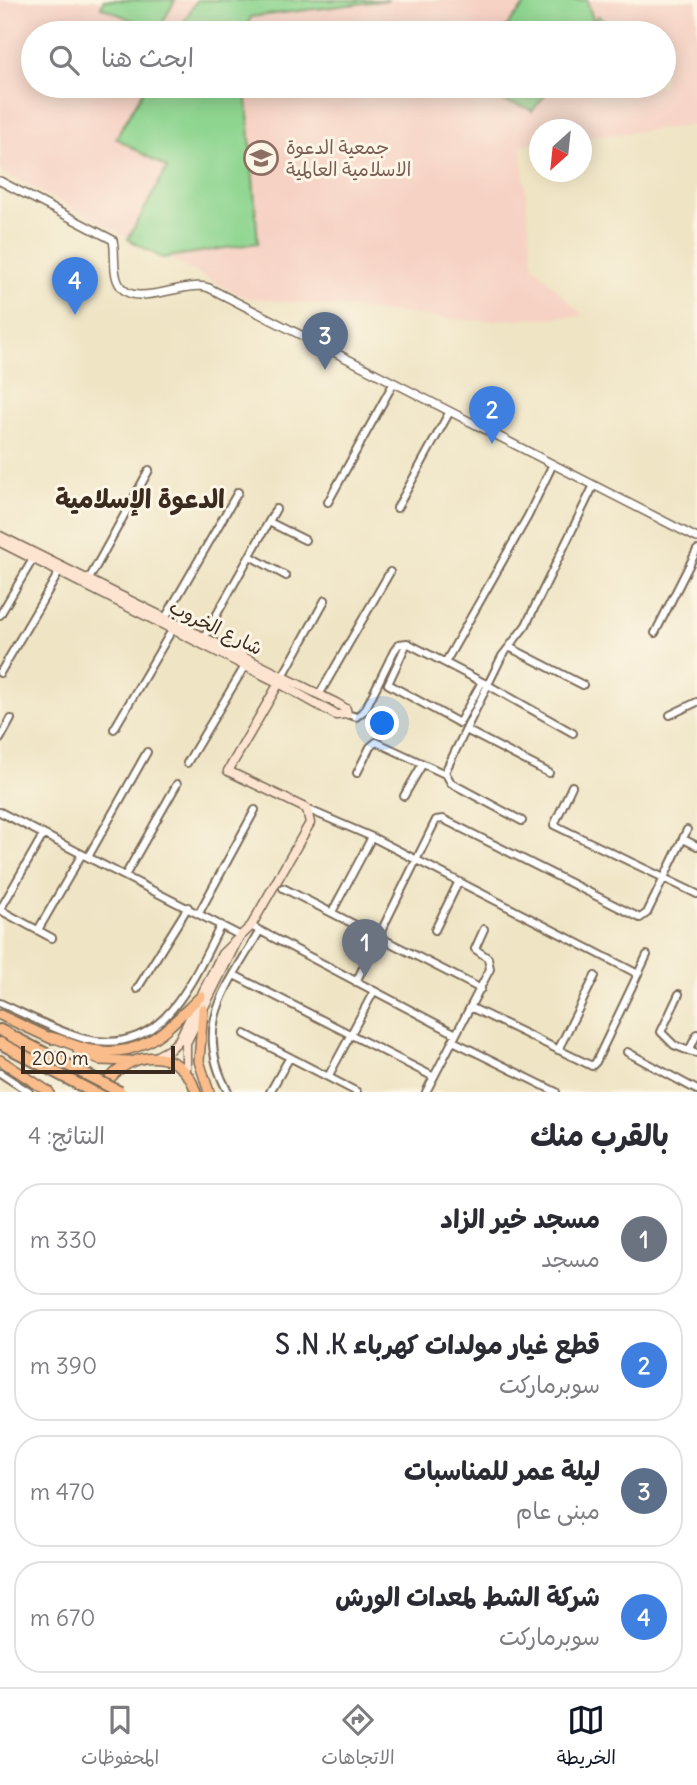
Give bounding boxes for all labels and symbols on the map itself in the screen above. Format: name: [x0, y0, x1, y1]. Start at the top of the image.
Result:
north arrow: [529, 119, 592, 182]
place label: جمعية الدعوة الاسلامية العالمية: [286, 135, 411, 181]
school or university icon: جمعية الدعوة الاسلامية العالمية: [242, 139, 280, 177]
pin: 4: [52, 257, 98, 315]
pin: 3: [302, 312, 348, 370]
pin: 2: [469, 386, 515, 444]
district label: الدعوة الإسلامية: [55, 482, 225, 517]
street label: شارع الخروب: [165, 594, 266, 662]
your location: [365, 706, 399, 740]
pin: 1: [342, 919, 388, 977]
scale bar: [21, 1043, 175, 1075]

